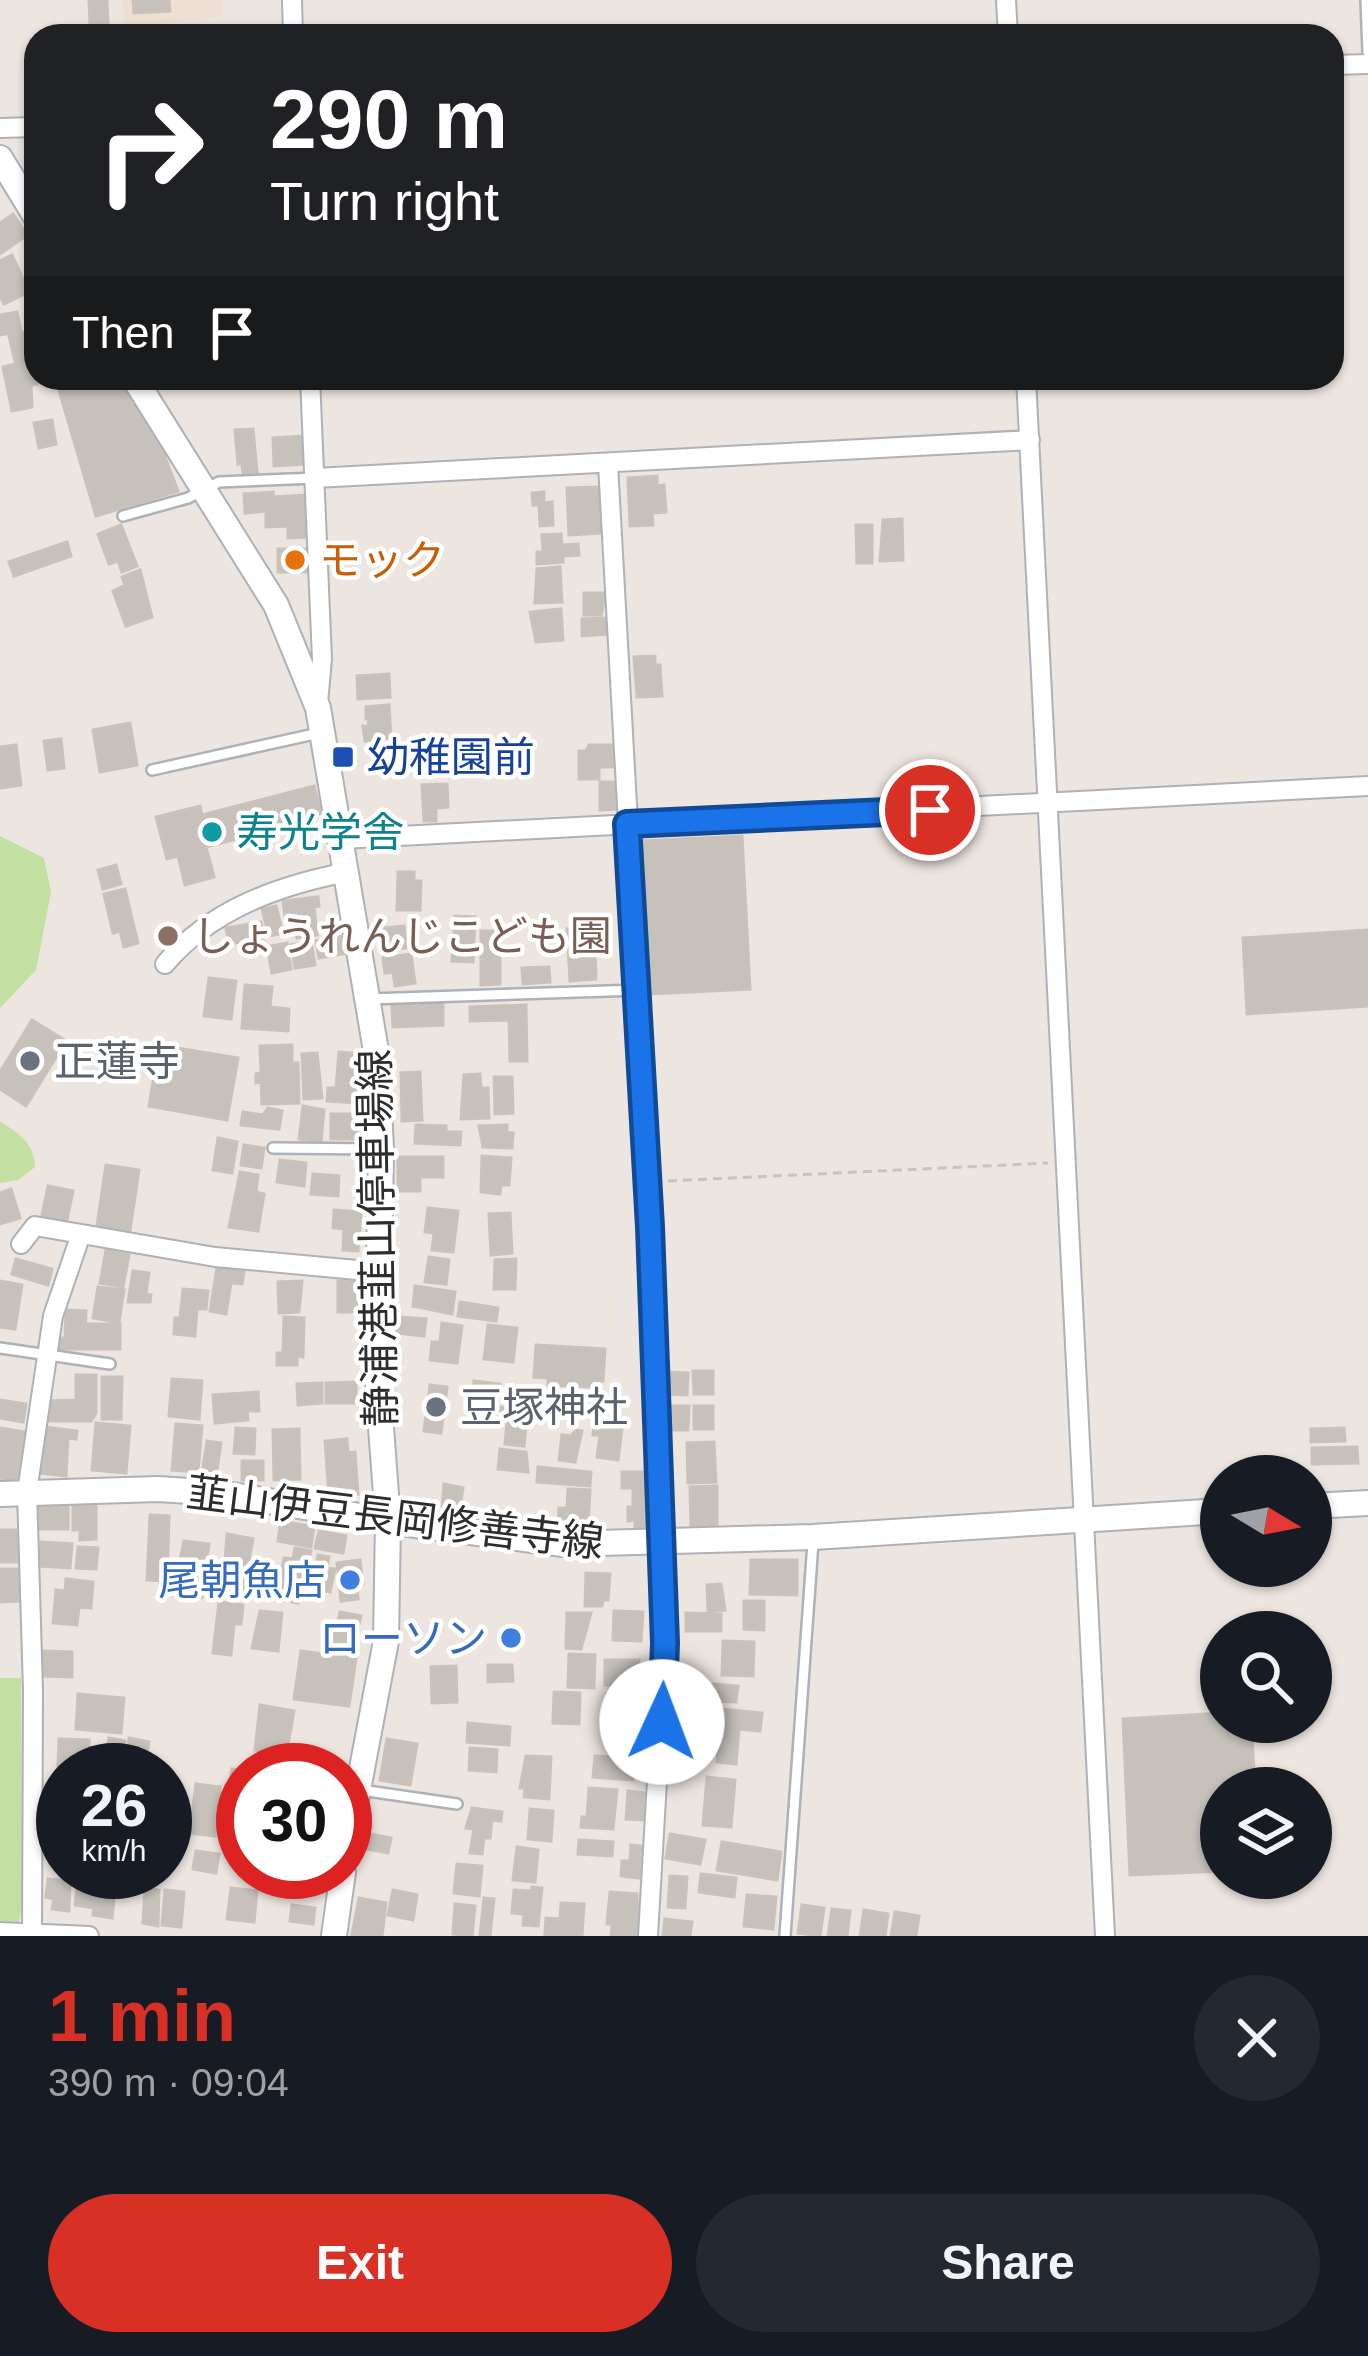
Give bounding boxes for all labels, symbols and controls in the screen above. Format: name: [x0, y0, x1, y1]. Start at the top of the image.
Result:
icon: right: [72, 72, 228, 228]
text: 290 m: [270, 72, 508, 166]
text: Turn right: [270, 171, 499, 231]
icon: arrive: [199, 300, 265, 366]
text: Then: [72, 307, 175, 358]
place label: モック: [319, 537, 445, 584]
marker: モック: [282, 547, 308, 573]
place label: 幼稚園前: [367, 734, 535, 781]
marker: 幼稚園前: [330, 744, 356, 770]
pin: [879, 759, 981, 861]
icon: arrive: [897, 777, 963, 843]
place label: 寿光学舎: [236, 809, 404, 856]
marker: 寿光学舎: [199, 819, 225, 845]
place label: しょうれんじこども園: [192, 913, 612, 960]
marker: しょうれんじこども園: [155, 923, 181, 949]
place label: 正蓮寺: [54, 1038, 180, 1085]
marker: 正蓮寺: [17, 1048, 43, 1074]
street label: 静浦港韮山停車場線: [351, 1049, 404, 1427]
place label: 豆塚神社: [460, 1384, 628, 1431]
marker: 豆塚神社: [423, 1394, 449, 1420]
north arrow: [1200, 1455, 1332, 1587]
map controls: [1200, 1455, 1332, 1899]
street label: 韮山伊豆長岡修善寺線: [184, 1469, 606, 1566]
place label: 尾朝魚店: [158, 1557, 326, 1604]
marker: 尾朝魚店: [337, 1567, 363, 1593]
button: search: [1200, 1611, 1332, 1743]
place label: ローソン: [319, 1615, 487, 1662]
marker: ローソン: [498, 1625, 524, 1651]
position arrow: [599, 1659, 725, 1785]
speed limit sign: 30: [216, 1743, 372, 1899]
button: layers: [1200, 1767, 1332, 1899]
text: 26: [81, 1772, 147, 1839]
text: km/h: [81, 1834, 147, 1867]
button: close: [1194, 1975, 1320, 2101]
text: 1 min: [48, 1976, 236, 2056]
text: 390 m · 09:04: [48, 2061, 289, 2104]
button: Exit: [48, 2194, 672, 2332]
button: Share: [696, 2194, 1320, 2332]

